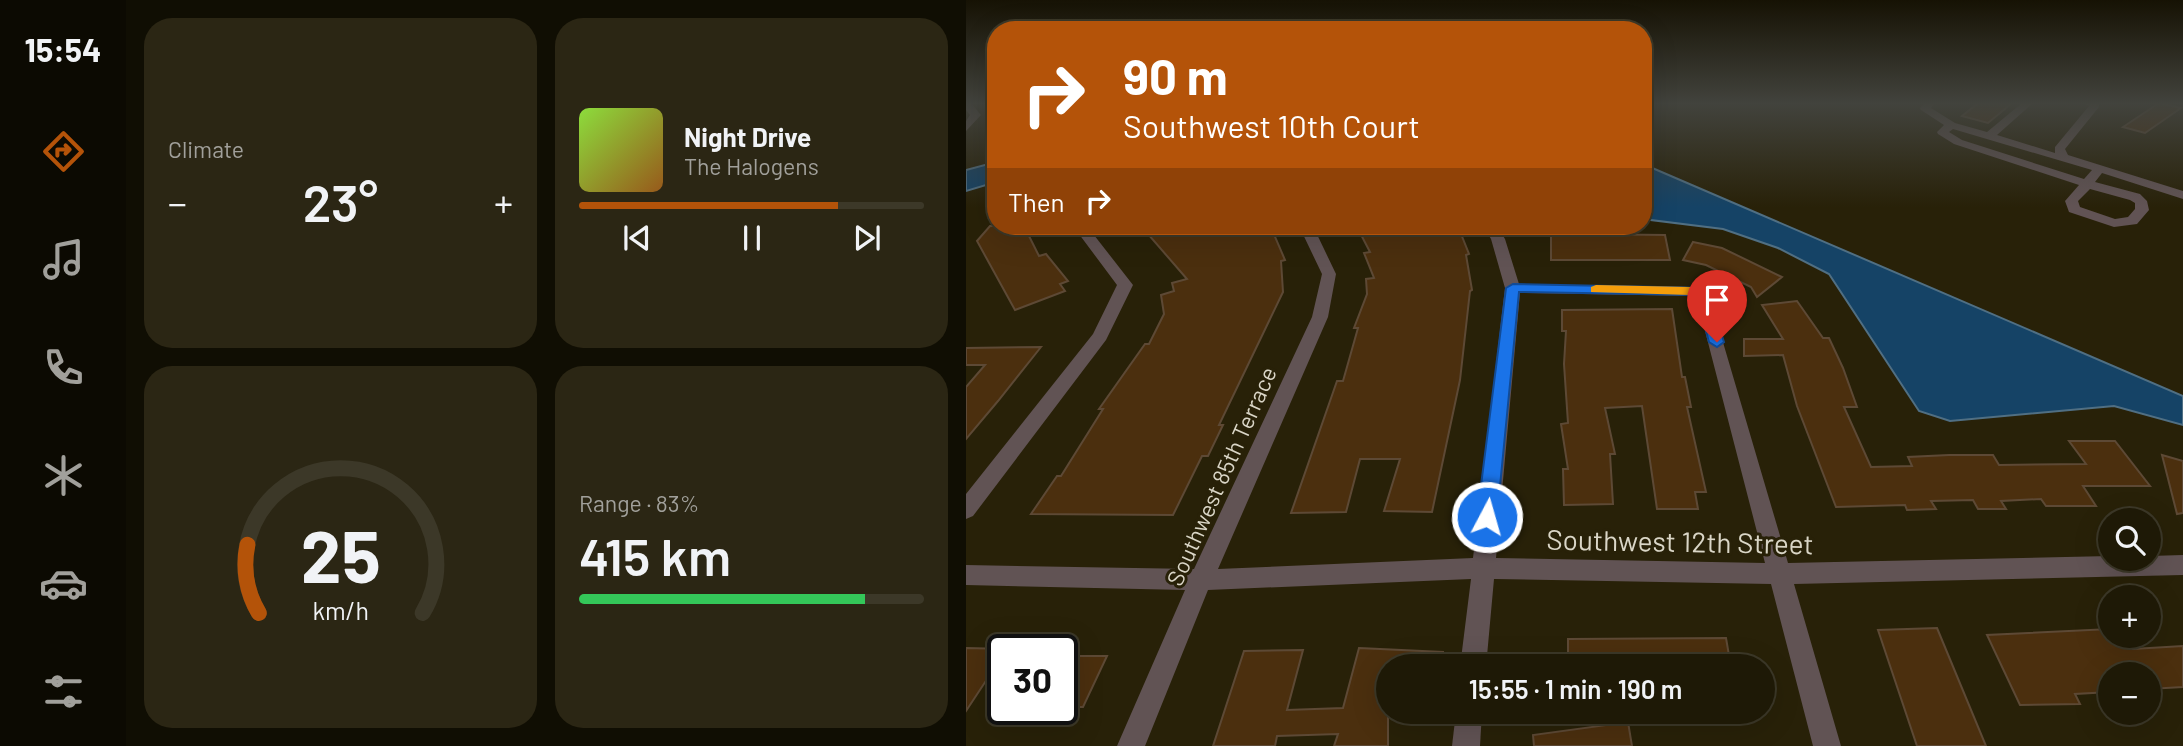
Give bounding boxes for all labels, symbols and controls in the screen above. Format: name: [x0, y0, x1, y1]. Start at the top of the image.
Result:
text: 15:54: [25, 30, 101, 68]
text: 90 m: [1123, 46, 1228, 105]
icon: right: [1008, 49, 1099, 140]
text: Southwest 10th Court: [1123, 106, 1420, 144]
text: Night Drive: [684, 121, 811, 152]
icon: directions: [39, 127, 88, 176]
text: Climate: [168, 135, 244, 163]
text: The Halogens: [684, 152, 819, 180]
text: 23°: [303, 170, 378, 232]
text: −: [168, 179, 187, 225]
text: +: [494, 179, 513, 225]
icon: right: [1079, 182, 1117, 220]
text: Then: [1008, 186, 1065, 217]
icon: previous: [618, 219, 656, 257]
icon: pause: [733, 219, 771, 257]
icon: next: [848, 219, 886, 257]
icon: music: [39, 235, 88, 284]
pin: [1687, 270, 1747, 342]
icon: arrive: [1698, 281, 1736, 319]
icon: phone: [39, 343, 88, 392]
street label: Southwest 85th Terrace: [1160, 362, 1282, 590]
icon: climate: [39, 451, 88, 500]
position arrow: [1450, 480, 1524, 554]
text: Range · 83%: [579, 489, 699, 517]
map controls: [2098, 508, 2161, 725]
button: search: [2098, 508, 2161, 571]
text: 25: [300, 510, 381, 598]
street label: Southwest 12th Street: [1546, 522, 1814, 560]
text: 415 km: [579, 524, 731, 586]
icon: car: [39, 559, 88, 608]
button: +: [2098, 585, 2161, 648]
text: km/h: [312, 595, 369, 625]
speed limit sign: 30: [987, 634, 1078, 725]
button: −: [2098, 662, 2161, 725]
icon: filters: [39, 667, 88, 716]
text: 15:55 · 1 min · 190 m: [1469, 673, 1682, 704]

